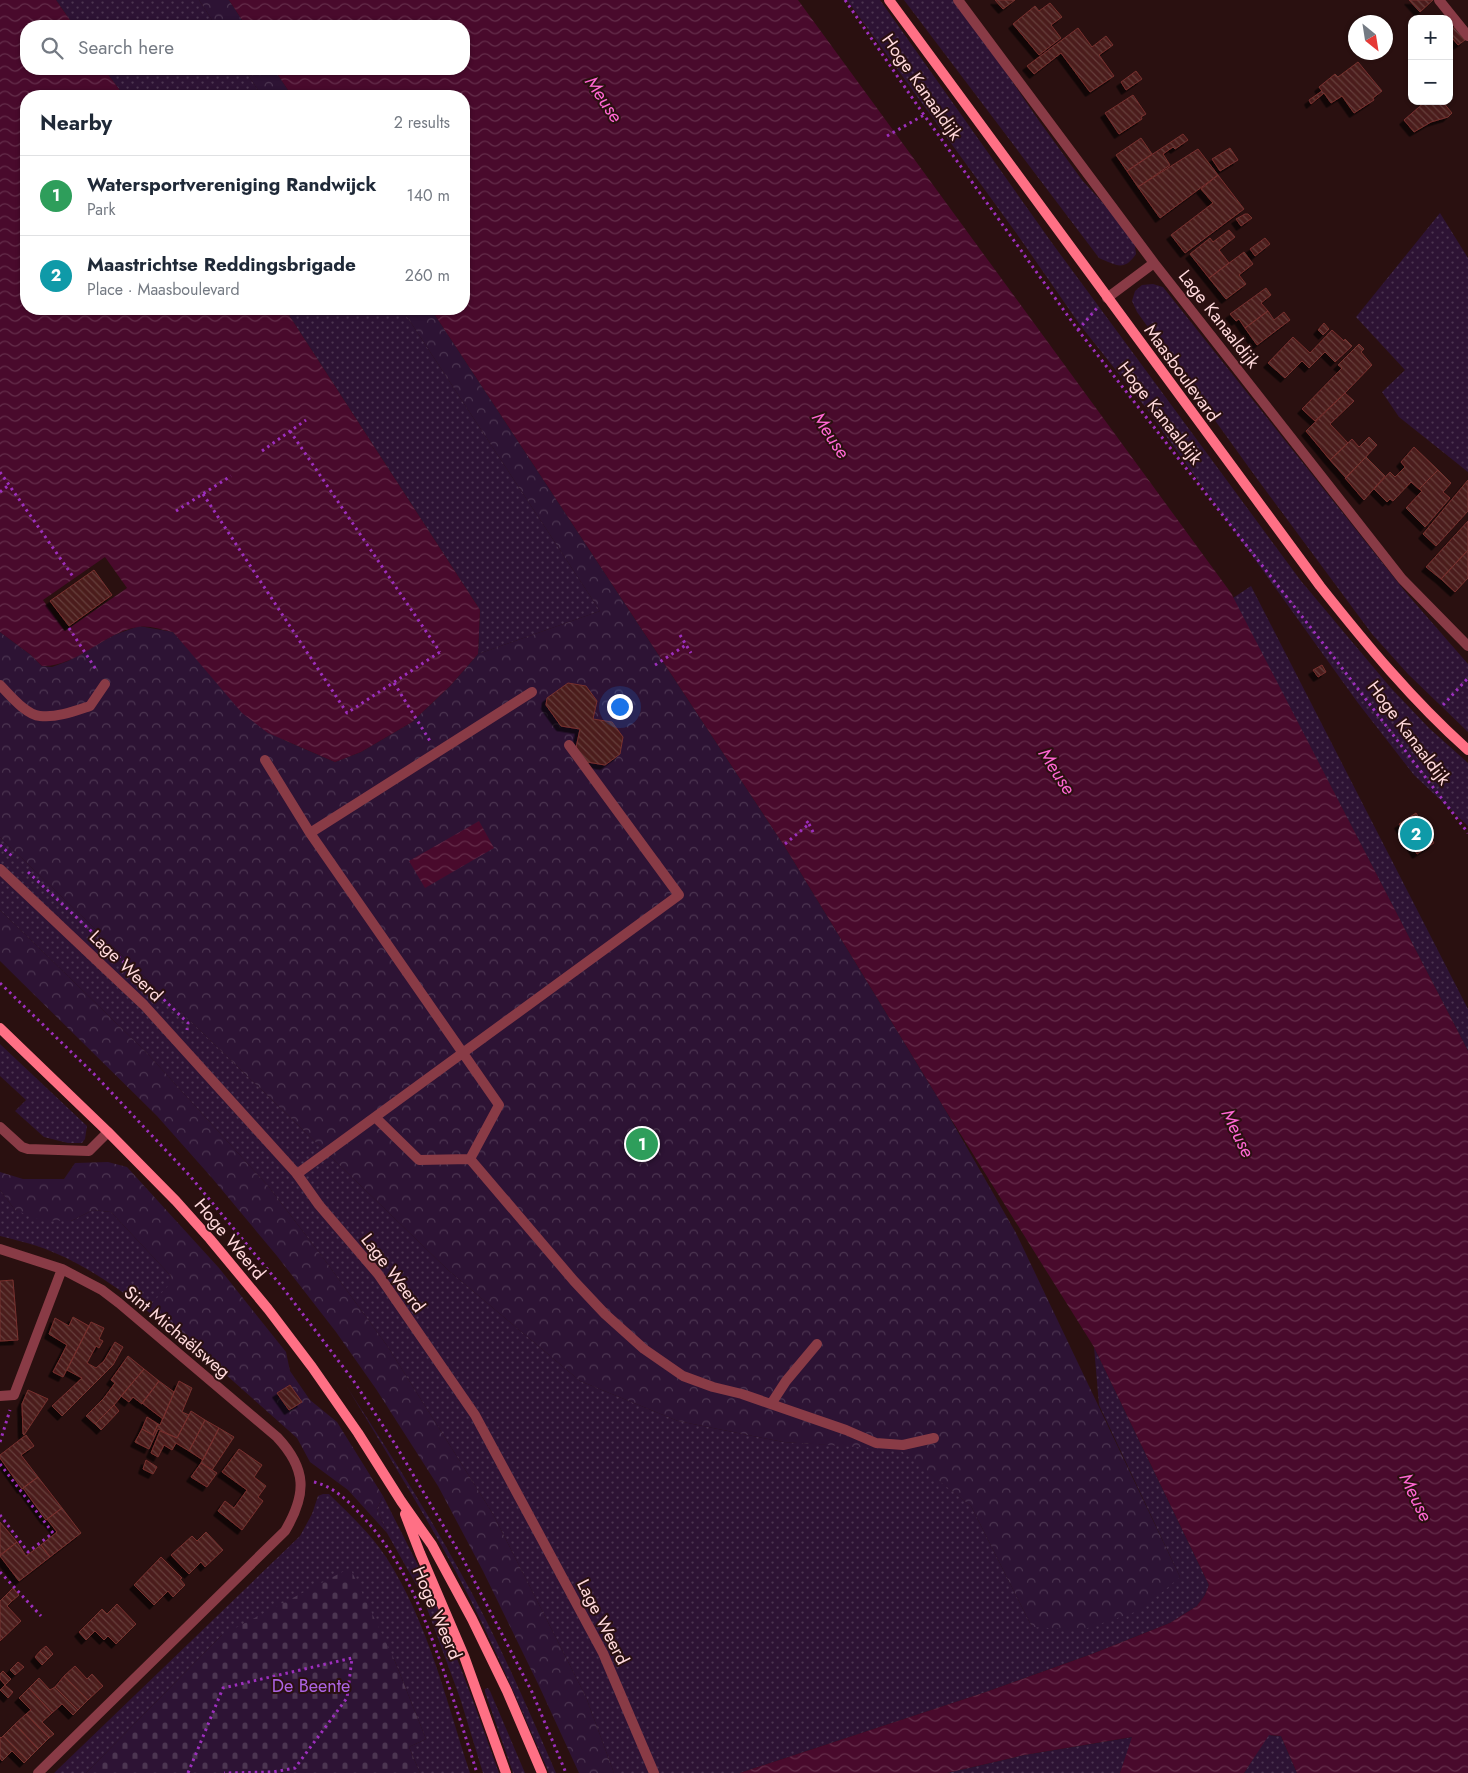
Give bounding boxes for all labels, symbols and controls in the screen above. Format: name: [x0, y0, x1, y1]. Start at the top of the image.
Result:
north arrow: [1348, 15, 1393, 60]
map controls: [1408, 15, 1453, 105]
button: +: [1408, 15, 1453, 60]
search box: [20, 20, 470, 75]
street label: Hoge Kanaaldijk: [876, 28, 968, 146]
icon: search: [38, 34, 66, 62]
text: Search here: [78, 34, 174, 61]
button: −: [1408, 60, 1453, 105]
water label: Meuse: [579, 70, 630, 128]
text: Nearby: [40, 108, 112, 138]
text: 2 results: [394, 111, 450, 134]
text: Watersportvereniging Randwijck: [87, 171, 376, 198]
text: 1: [52, 184, 60, 207]
text: 140 m: [407, 184, 450, 207]
text: Park: [87, 198, 116, 221]
text: Maastrichtse Reddingsbrigade: [87, 251, 356, 278]
text: 2: [51, 264, 61, 287]
text: 260 m: [405, 264, 450, 287]
street label: Lage Kanaaldijk: [1172, 264, 1266, 374]
text: Place · Maasboulevard: [87, 278, 240, 301]
street label: Maasboulevard: [1138, 319, 1226, 427]
street label: Hoge Kanaaldijk: [1111, 356, 1209, 470]
water label: Meuse: [806, 406, 857, 464]
street label: Hoge Kanaaldijk: [1361, 675, 1457, 791]
your location: [607, 694, 633, 720]
water label: Meuse: [1032, 742, 1082, 800]
pin: 2: [1400, 815, 1432, 853]
street label: Lage Weerd: [84, 924, 168, 1008]
water label: Meuse: [1215, 1104, 1262, 1162]
pin: 1: [626, 1125, 658, 1163]
street label: Hoge Weerd: [188, 1193, 272, 1285]
street label: Lage Weerd: [355, 1228, 431, 1318]
street label: Sint Michaëlsweg: [118, 1280, 236, 1384]
water label: Meuse: [1393, 1468, 1440, 1526]
street label: Hoge Weerd: [406, 1562, 468, 1664]
street label: Lage Weerd: [570, 1575, 636, 1669]
park label: De Beente: [272, 1673, 350, 1699]

